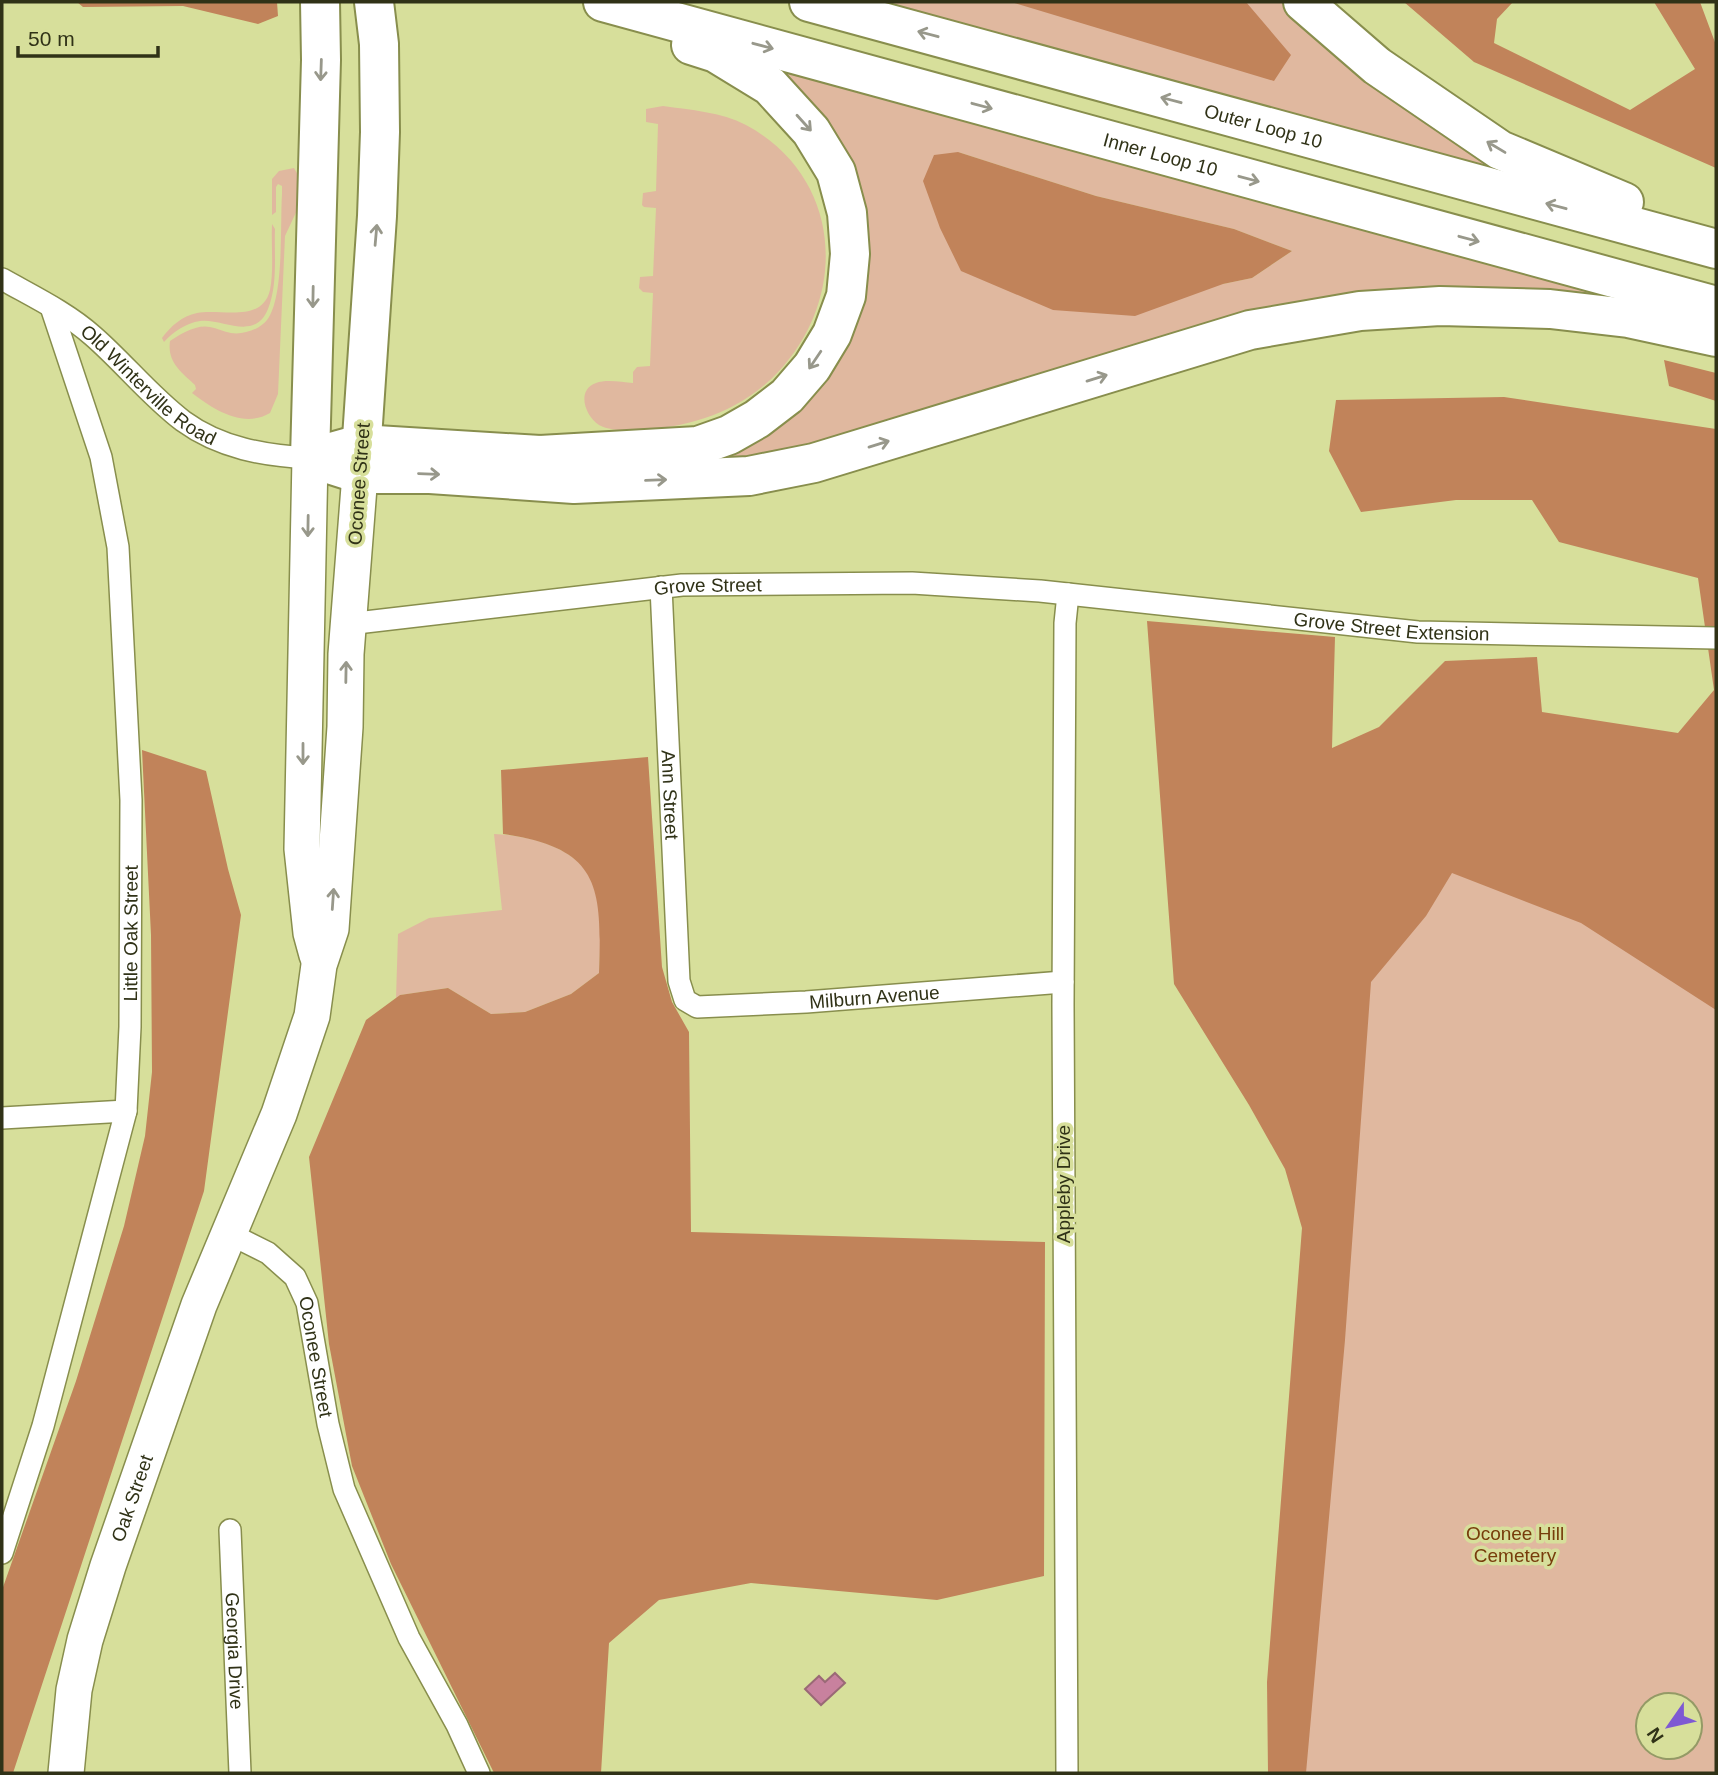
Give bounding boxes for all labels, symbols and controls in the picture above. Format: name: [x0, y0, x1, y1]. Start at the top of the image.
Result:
scale bar: [18, 14, 158, 58]
text: 50 m: [28, 27, 75, 50]
one-way arrow: [917, 27, 940, 40]
one-way arrow: [752, 40, 774, 53]
one-way arrow: [314, 58, 327, 81]
one-way arrow: [1160, 93, 1183, 106]
one-way arrow: [971, 100, 993, 113]
street label: Outer Loop 10: [1202, 100, 1325, 152]
one-way arrow: [796, 114, 812, 132]
street label: Inner Loop 10: [1101, 129, 1220, 180]
one-way arrow: [1486, 139, 1506, 153]
one-way arrow: [1238, 173, 1260, 186]
one-way arrow: [1545, 198, 1567, 211]
one-way arrow: [369, 224, 382, 247]
one-way arrow: [1457, 233, 1479, 246]
one-way arrow: [307, 286, 320, 309]
street label: Old Winterville Road: [77, 320, 220, 449]
one-way arrow: [808, 350, 822, 370]
one-way arrow: [1085, 370, 1107, 383]
street label: Oconee Street: [344, 421, 374, 546]
one-way arrow: [868, 436, 890, 449]
one-way arrow: [417, 467, 440, 481]
one-way arrow: [644, 473, 666, 486]
one-way arrow: [302, 514, 315, 537]
street label: Grove Street: [653, 574, 762, 599]
street label: Grove Street Extension: [1293, 608, 1490, 644]
one-way arrow: [339, 660, 353, 683]
one-way arrow: [297, 742, 310, 765]
street label: Ann Street: [658, 749, 683, 841]
street label: Little Oak Street: [120, 864, 141, 1002]
one-way arrow: [327, 888, 340, 911]
street label: Milburn Avenue: [808, 981, 940, 1012]
street label: Appleby Drive: [1053, 1125, 1074, 1243]
street label: Oconee Street: [295, 1295, 337, 1420]
street label: Oak Street: [107, 1451, 157, 1544]
park label: Oconee Hill Cemetery: [1466, 1523, 1564, 1566]
street label: Georgia Drive: [222, 1592, 248, 1710]
north arrow: [1634, 1691, 1704, 1761]
text: N: [1643, 1724, 1668, 1747]

